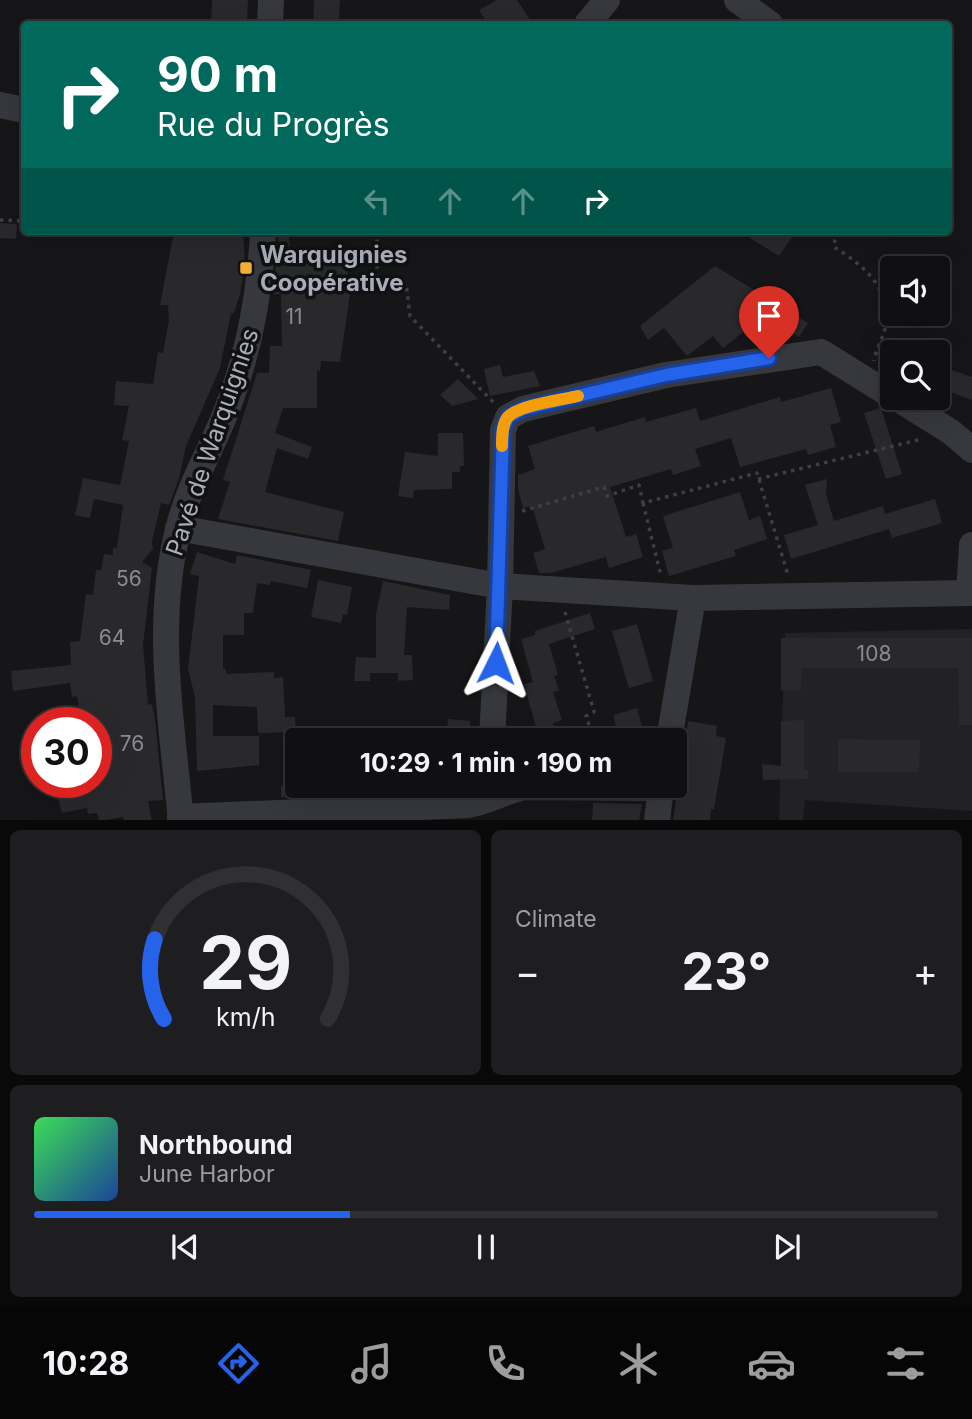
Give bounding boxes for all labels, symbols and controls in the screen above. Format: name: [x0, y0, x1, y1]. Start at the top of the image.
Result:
text: 90 m: [157, 45, 278, 104]
icon: right: [42, 49, 133, 140]
text: Rue du Progrès: [157, 105, 390, 144]
icon: left: [358, 182, 396, 220]
icon: ahead: [431, 182, 469, 220]
icon: ahead: [504, 182, 542, 220]
icon: right: [577, 182, 615, 220]
place label: Warquignies Coopérative: [260, 240, 408, 297]
map controls: [880, 256, 950, 410]
button: sound: [880, 256, 950, 326]
marker: Warquignies Coopérative: [238, 260, 254, 276]
pin: [739, 286, 799, 358]
icon: arrive: [750, 297, 788, 335]
house number: 11: [285, 304, 303, 329]
street label: Pavé de Warquignies: [160, 325, 264, 559]
button: search: [880, 340, 950, 410]
house number: 56: [116, 566, 142, 591]
house number: 64: [99, 625, 125, 650]
position arrow: [459, 626, 533, 700]
house number: 108: [857, 641, 891, 666]
speed limit sign: 30: [21, 707, 112, 798]
house number: 76: [120, 731, 144, 756]
text: 10:29 · 1 min · 190 m: [360, 747, 612, 778]
text: Climate: [515, 905, 597, 933]
text: 29: [199, 918, 292, 1007]
text: 23°: [682, 940, 771, 1003]
text: −: [515, 949, 540, 995]
text: +: [913, 949, 938, 995]
text: km/h: [216, 1001, 275, 1031]
text: Northbound: [139, 1129, 293, 1160]
text: June Harbor: [139, 1160, 275, 1188]
icon: previous: [166, 1228, 204, 1266]
icon: pause: [467, 1228, 505, 1266]
icon: next: [768, 1228, 806, 1266]
icon: directions: [214, 1339, 263, 1388]
icon: music: [347, 1339, 396, 1388]
icon: phone: [481, 1339, 530, 1388]
icon: climate: [614, 1339, 663, 1388]
icon: car: [747, 1339, 796, 1388]
icon: filters: [881, 1339, 930, 1388]
text: 10:28: [42, 1344, 129, 1383]

